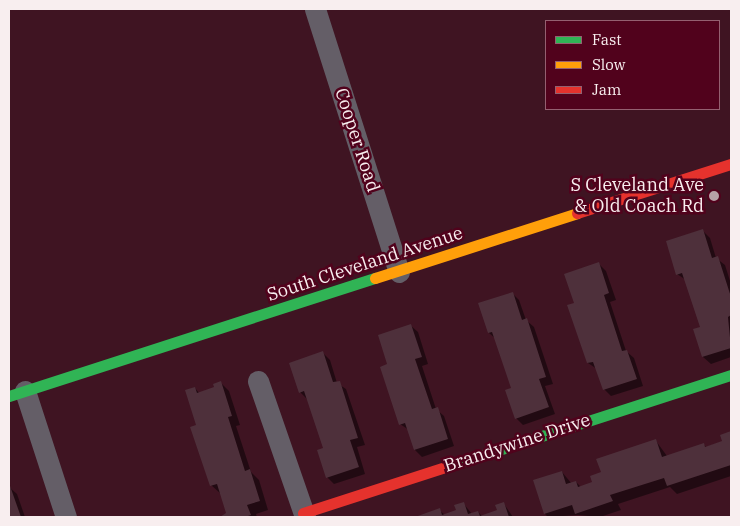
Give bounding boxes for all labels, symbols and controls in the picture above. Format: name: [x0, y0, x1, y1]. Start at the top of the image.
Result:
legend: [545, 20, 720, 110]
text: Fast: [592, 30, 622, 49]
text: Slow: [592, 55, 625, 74]
text: Jam: [592, 80, 621, 99]
street label: Cooper Road: [330, 85, 384, 195]
place label: S Cleveland Ave & Old Coach Rd: [571, 175, 704, 218]
marker: S Cleveland Ave & Old Coach Rd: [708, 190, 720, 202]
street label: South Cleveland Avenue: [264, 222, 466, 306]
street label: Brandywine Drive: [441, 409, 593, 477]

